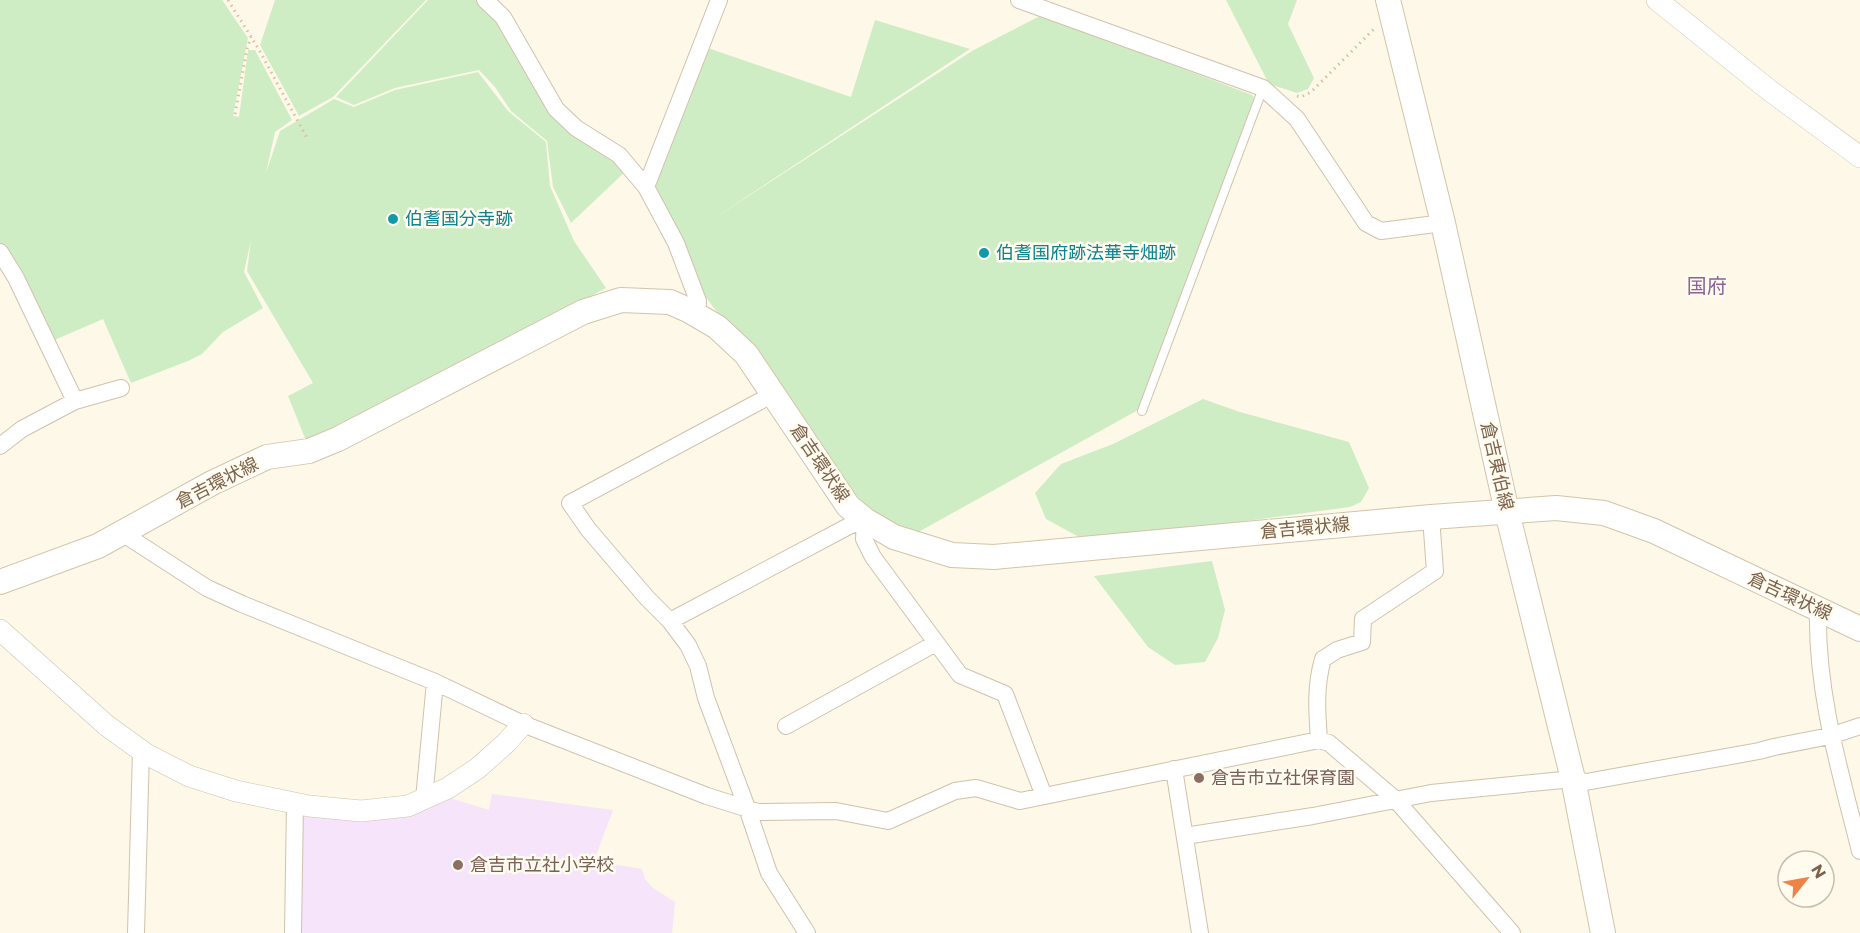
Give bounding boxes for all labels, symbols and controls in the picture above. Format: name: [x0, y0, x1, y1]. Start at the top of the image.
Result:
place label: 伯耆国分寺跡: [405, 208, 513, 230]
marker: 伯耆国分寺跡: [386, 212, 400, 226]
place label: 伯耆国府跡法華寺畑跡: [996, 242, 1176, 264]
marker: 伯耆国府跡法華寺畑跡: [977, 246, 991, 260]
district label: 国府: [1687, 274, 1727, 298]
street label: 倉吉環状線: [786, 420, 854, 506]
street label: 倉吉東伯線: [1476, 420, 1518, 512]
street label: 倉吉環状線: [172, 453, 262, 513]
street label: 倉吉環状線: [1259, 513, 1351, 543]
street label: 倉吉環状線: [1745, 567, 1835, 625]
place label: 倉吉市立社保育園: [1211, 767, 1355, 789]
marker: 倉吉市立社保育園: [1192, 771, 1206, 785]
north arrow: [1776, 849, 1836, 909]
place label: 倉吉市立社小学校: [470, 854, 614, 876]
marker: 倉吉市立社小学校: [451, 858, 465, 872]
text: N: [1807, 861, 1830, 882]

